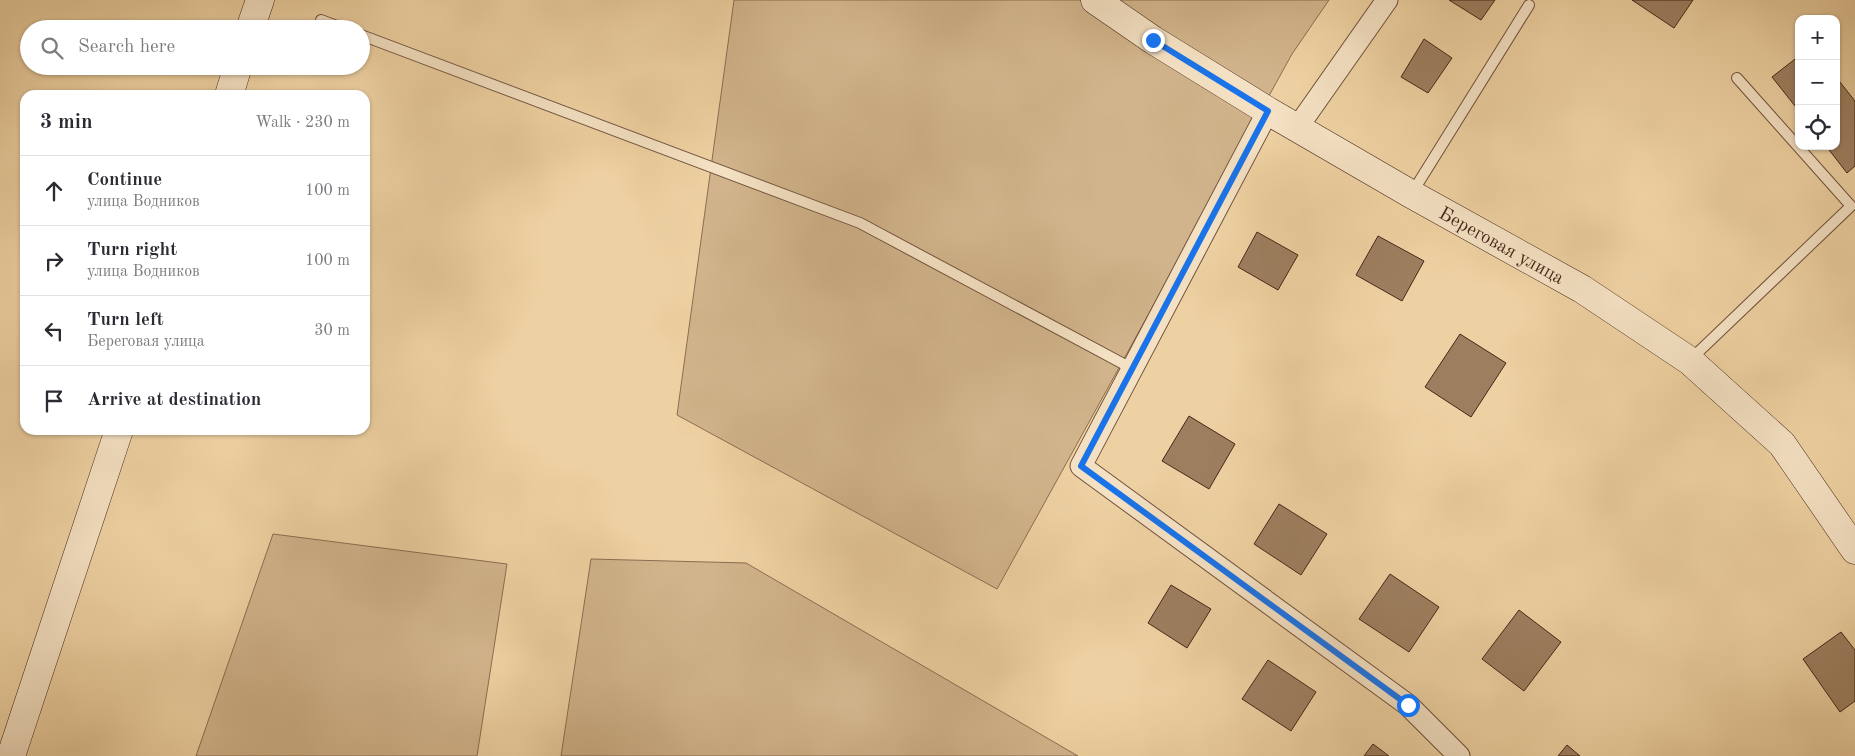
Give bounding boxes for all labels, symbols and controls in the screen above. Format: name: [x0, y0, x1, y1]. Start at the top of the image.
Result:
map controls: [1795, 15, 1840, 150]
button: +: [1795, 15, 1840, 60]
search box: [20, 20, 370, 75]
route end: [1142, 29, 1165, 52]
icon: search: [38, 34, 66, 62]
text: Search here: [78, 38, 175, 57]
button: −: [1795, 60, 1840, 105]
button: locate: [1795, 105, 1840, 150]
text: 3 min: [40, 112, 93, 133]
text: Walk · 230 m: [255, 115, 350, 131]
text: Continue: [87, 171, 162, 190]
icon: ahead: [40, 177, 68, 205]
text: 100 m: [305, 183, 350, 199]
text: улица Водников: [87, 194, 200, 210]
street label: Береговая улица: [1435, 204, 1567, 289]
text: Turn right: [87, 241, 177, 260]
icon: right: [40, 247, 68, 275]
text: 100 m: [305, 253, 350, 269]
text: улица Водников: [87, 264, 200, 280]
text: Turn left: [87, 311, 164, 330]
icon: left: [40, 317, 68, 345]
text: 30 m: [314, 323, 350, 339]
text: Береговая улица: [87, 334, 205, 350]
icon: arrive: [40, 387, 68, 415]
text: Arrive at destination: [87, 391, 261, 410]
route start: [1397, 694, 1420, 717]

